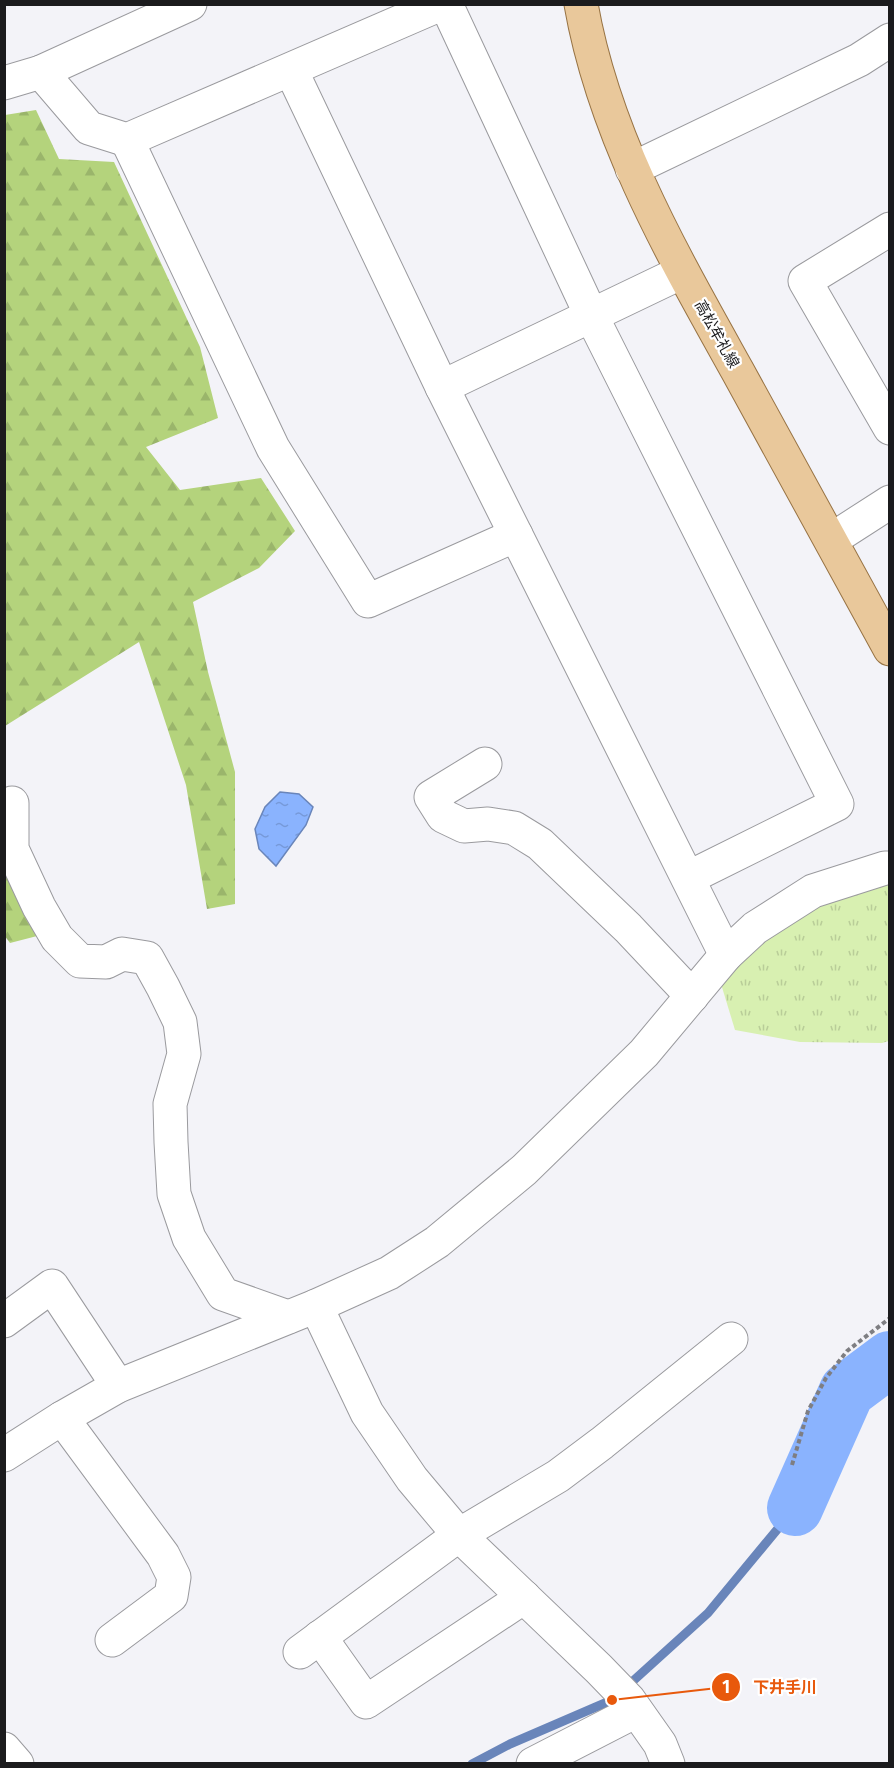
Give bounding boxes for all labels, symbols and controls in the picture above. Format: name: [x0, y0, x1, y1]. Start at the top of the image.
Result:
street label: 高松牟礼線: [691, 297, 743, 371]
callout: 下井手川: [711, 1670, 829, 1704]
text: 1: [722, 1676, 730, 1698]
text: 下井手川: [753, 1678, 817, 1697]

